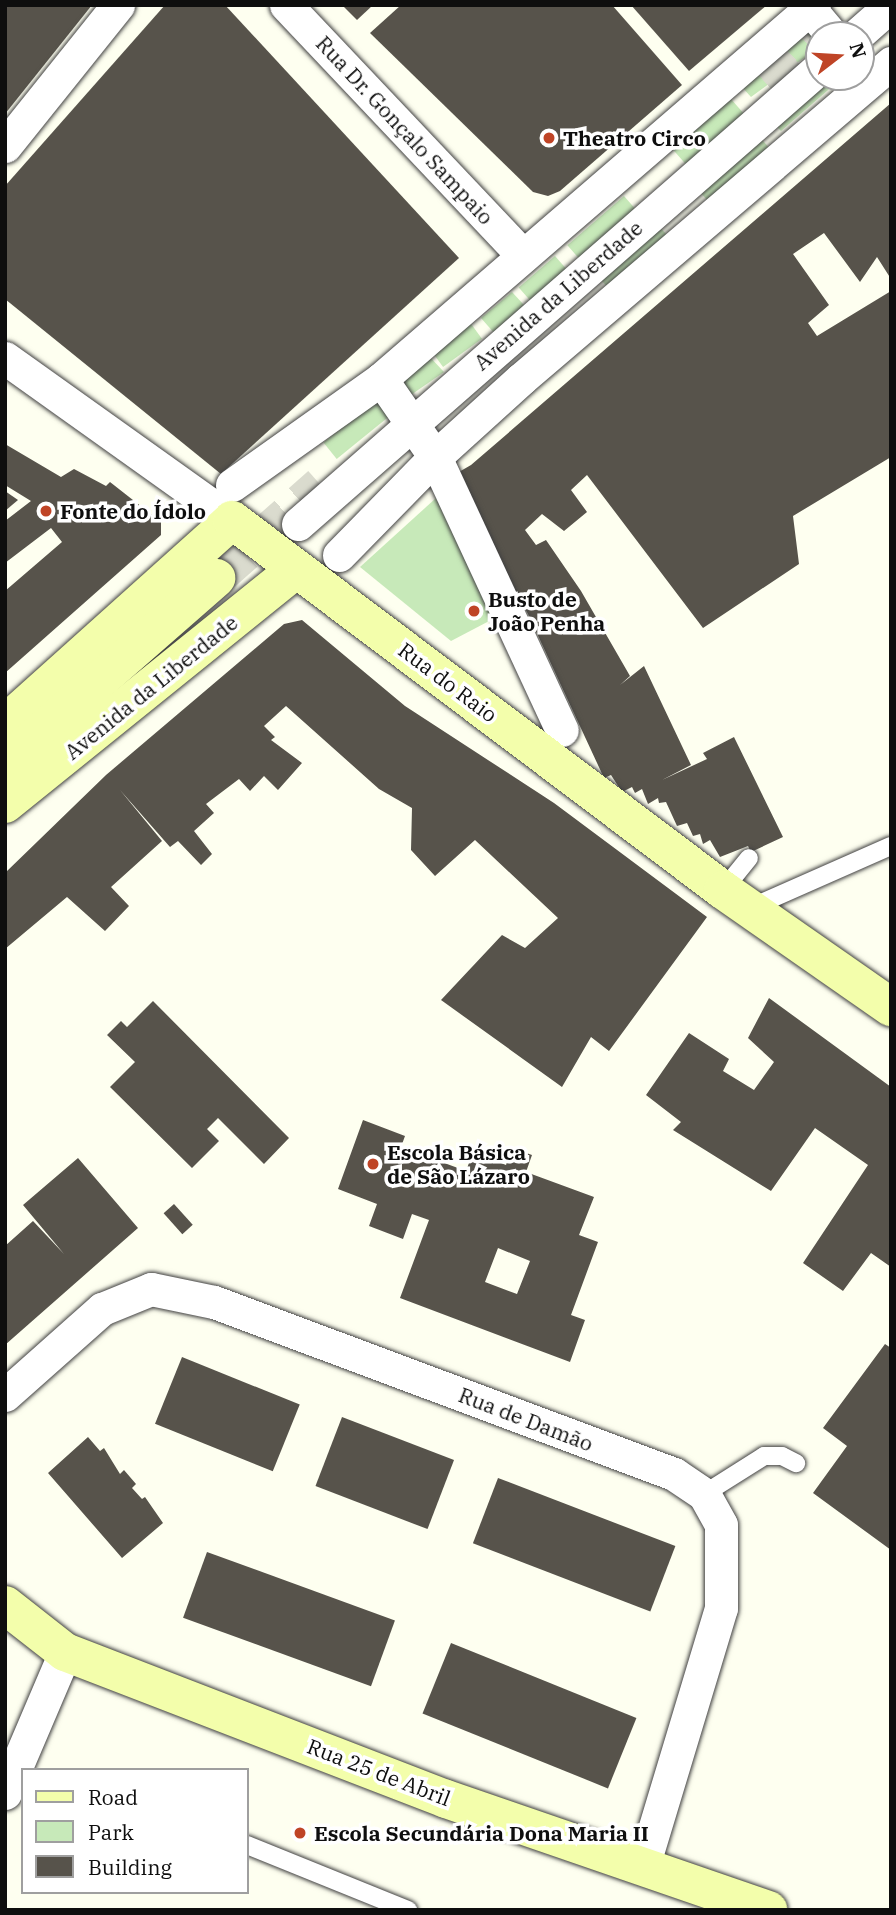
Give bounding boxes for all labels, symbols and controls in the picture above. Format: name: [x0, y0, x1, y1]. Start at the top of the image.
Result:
north arrow: [805, 21, 875, 91]
street label: Rua Dr. Gonçalo Sampaio: [311, 31, 499, 229]
text: N: [844, 40, 872, 61]
place label: Theatro Circo: [563, 125, 706, 151]
marker: Theatro Circo: [541, 130, 557, 146]
street label: Avenida da Liberdade: [469, 215, 647, 375]
place label: Fonte do Ídolo: [60, 498, 206, 524]
marker: Fonte do Ídolo: [38, 503, 54, 519]
place label: Busto de João Penha: [488, 586, 605, 636]
marker: Busto de João Penha: [466, 603, 482, 619]
street label: Avenida da Liberdade: [60, 610, 242, 764]
street label: Rua do Raio: [394, 637, 502, 727]
place label: Escola Básica de São Lázaro: [387, 1139, 530, 1189]
marker: Escola Básica de São Lázaro: [365, 1156, 381, 1172]
street label: Rua de Damão: [455, 1382, 597, 1456]
street label: Rua 25 de Abril: [304, 1733, 454, 1811]
legend: [21, 1768, 248, 1894]
text: Road: [88, 1783, 138, 1811]
text: Park: [88, 1818, 134, 1846]
place label: Escola Secundária Dona Maria II: [314, 1820, 649, 1846]
marker: Escola Secundária Dona Maria II: [292, 1825, 308, 1841]
text: Building: [88, 1853, 172, 1881]

